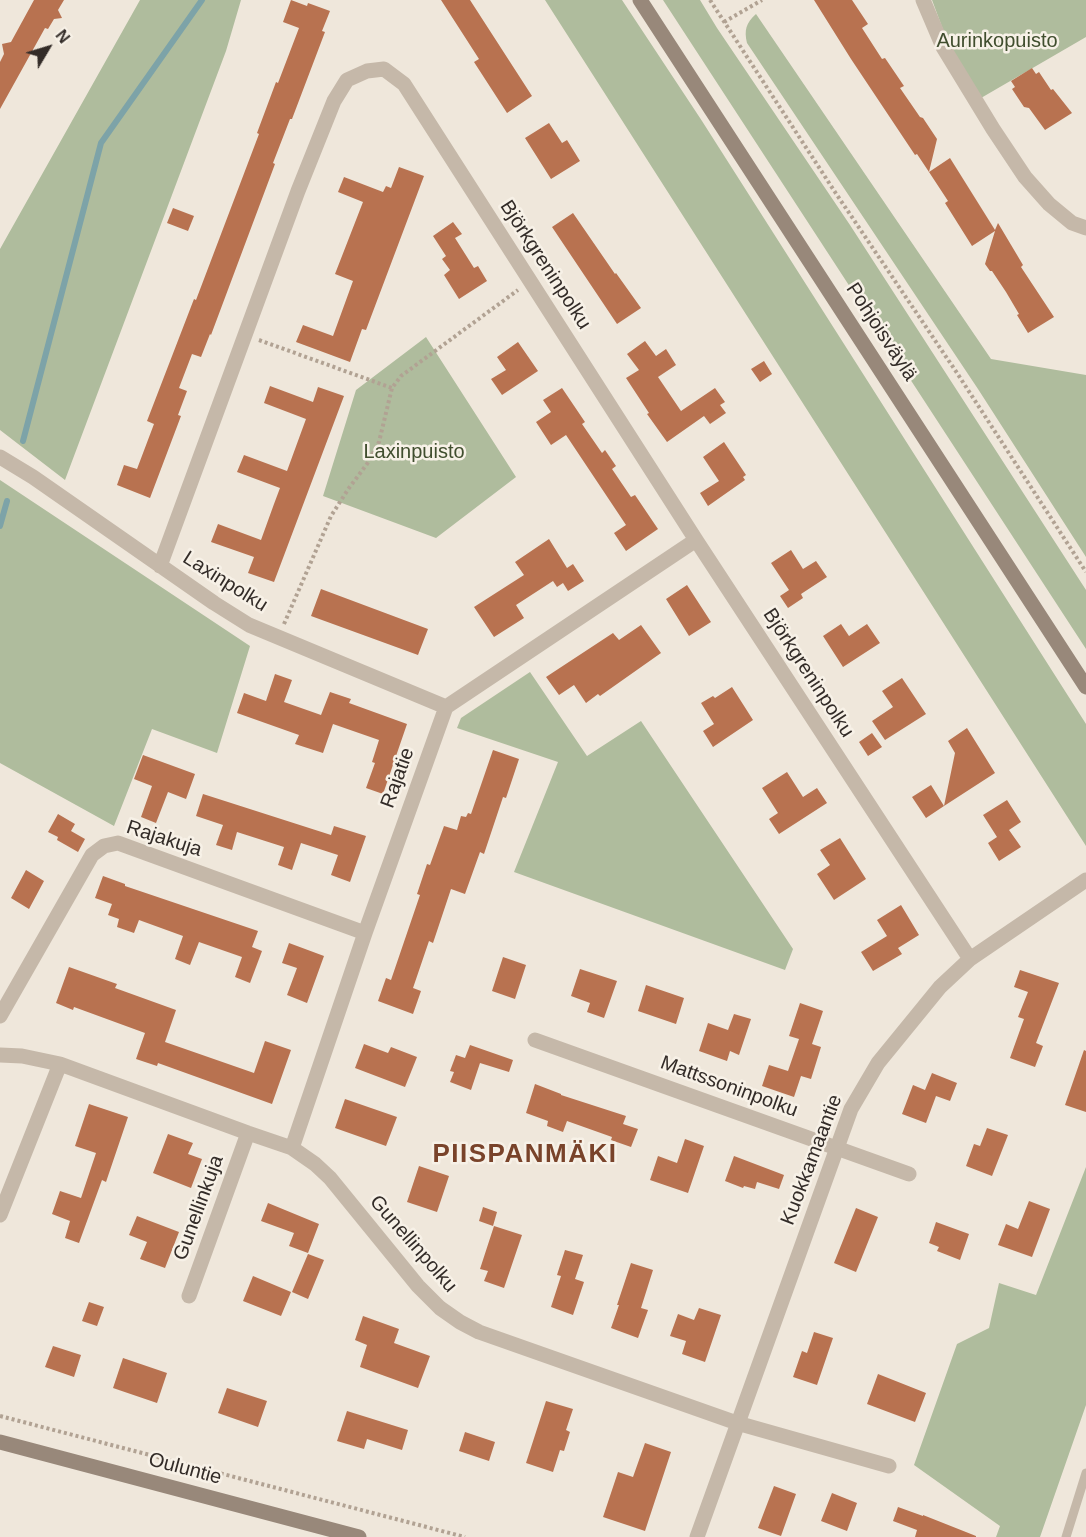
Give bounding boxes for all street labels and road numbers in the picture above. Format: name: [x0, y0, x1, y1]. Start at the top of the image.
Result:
street label: Björkgreninpolku: [494, 196, 596, 334]
street label: Pohjoisväylä: [840, 278, 922, 386]
street label: Laxinpolku: [178, 546, 272, 618]
street label: Björkgreninpolku: [757, 604, 859, 742]
street label: Rajatie: [376, 745, 420, 811]
street label: Rajakuja: [123, 816, 205, 862]
street label: Mattssoninpolku: [657, 1051, 801, 1123]
street label: Kuokkamaantie: [776, 1091, 848, 1229]
street label: Gunellinkuja: [169, 1152, 229, 1264]
street label: Gunellinpolku: [364, 1190, 462, 1298]
street label: Ouluntie: [146, 1448, 224, 1490]

